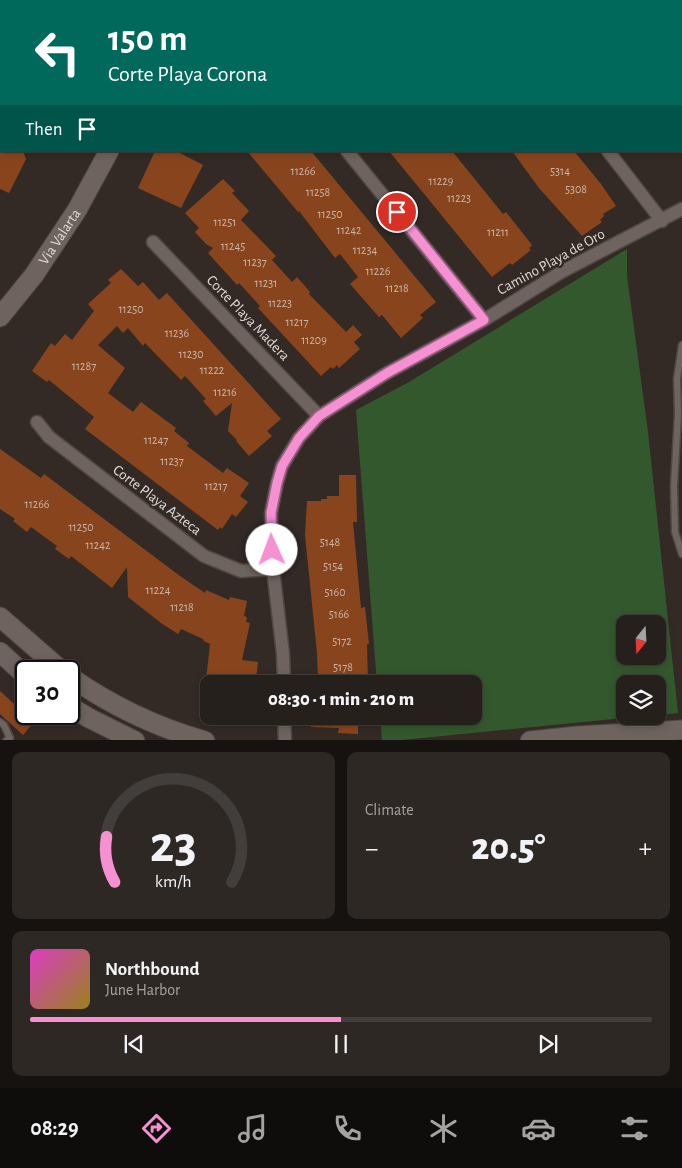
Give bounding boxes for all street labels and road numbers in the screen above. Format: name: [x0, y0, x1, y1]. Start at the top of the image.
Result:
street label: Via Valarta: [36, 206, 83, 267]
street label: Camino Playa de Oro: [495, 226, 607, 298]
street label: Corte Playa Madera: [204, 272, 292, 364]
street label: Corte Playa Azteca: [110, 462, 204, 538]

